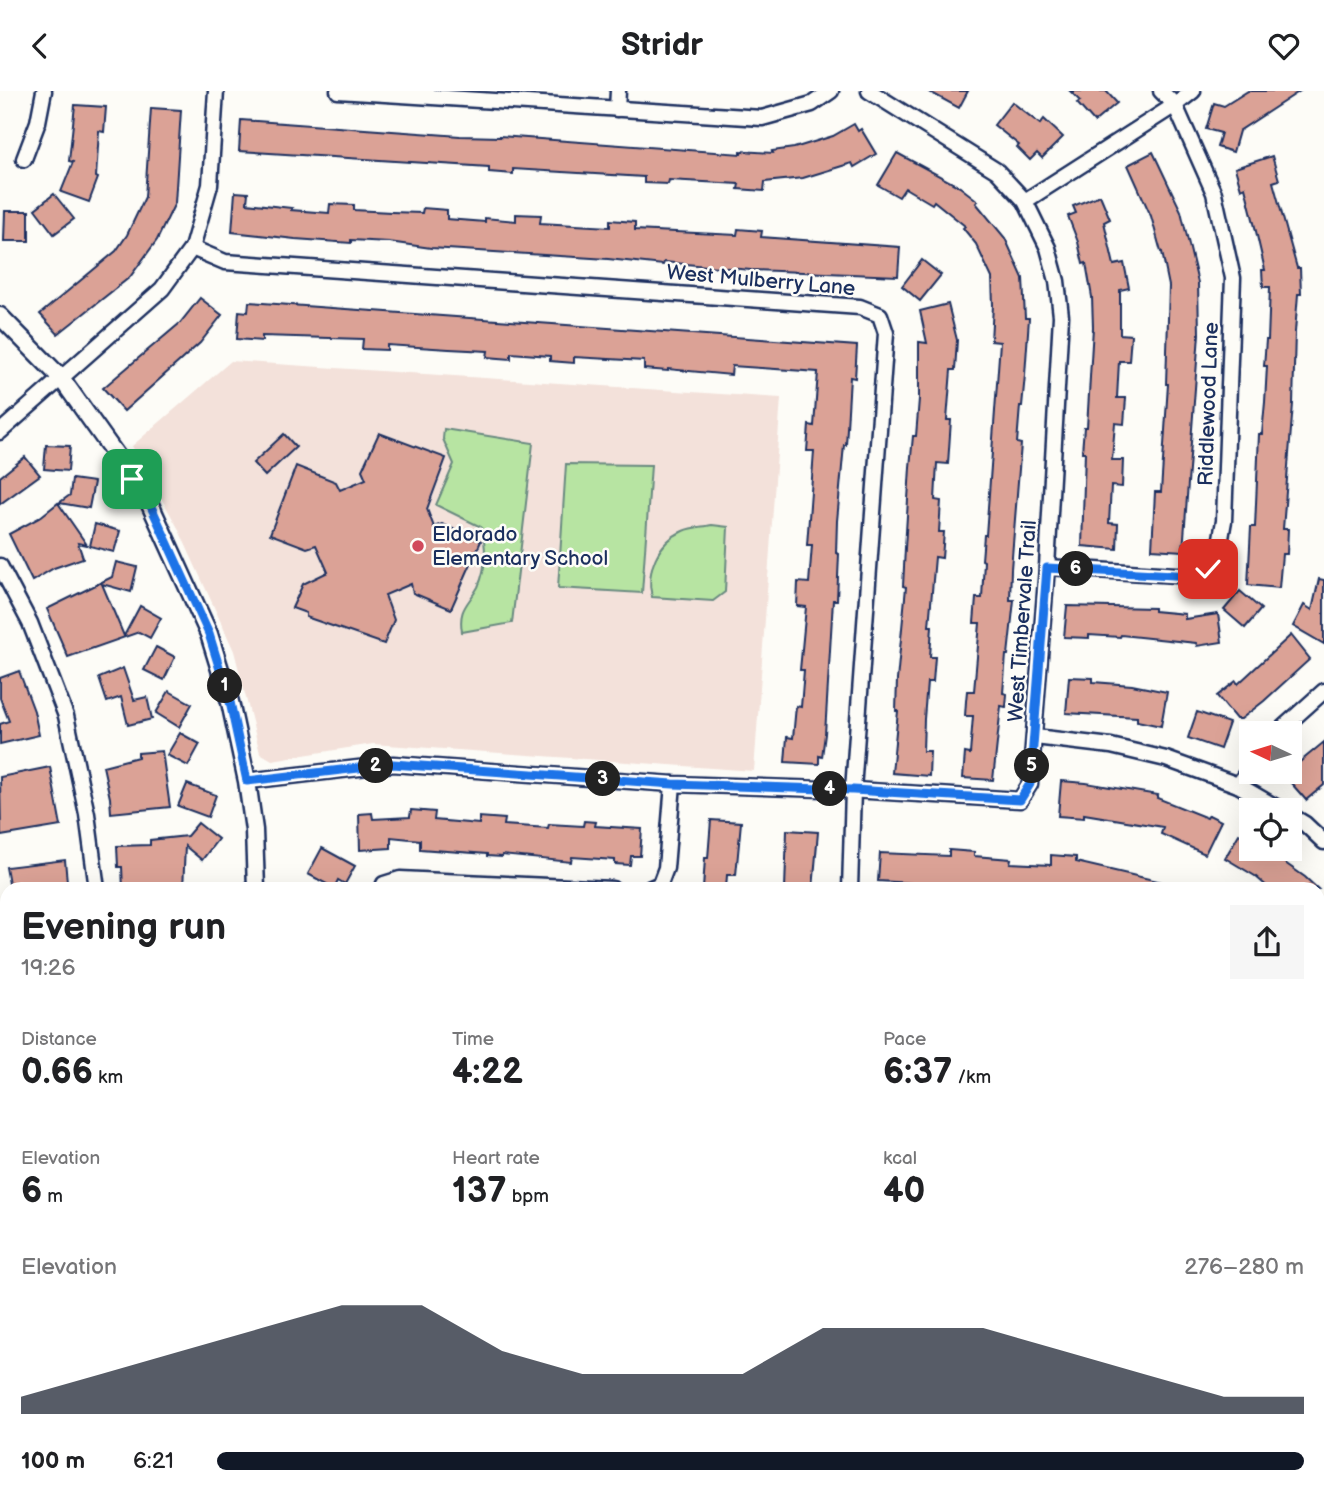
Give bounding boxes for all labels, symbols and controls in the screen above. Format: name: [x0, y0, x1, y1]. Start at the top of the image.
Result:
text: Stridr: [621, 26, 703, 65]
icon: back: [21, 27, 59, 65]
icon: heart: [1265, 27, 1303, 65]
street label: West Mulberry Lane: [666, 260, 856, 301]
street label: Riddlewood Lane: [1193, 322, 1224, 486]
pin: [102, 449, 162, 509]
icon: arrive: [113, 460, 151, 498]
street label: West Timbervale Trail: [1003, 519, 1042, 723]
place label: Eldorado Elementary School: [432, 522, 608, 571]
marker: Eldorado Elementary School: [410, 538, 426, 554]
pin: [1178, 539, 1238, 599]
icon: check: [1189, 550, 1227, 588]
pin: 6: [1058, 552, 1094, 587]
text: 6: [1070, 557, 1081, 580]
pin: 1: [208, 669, 243, 703]
text: 1: [221, 674, 229, 697]
north arrow: [1239, 721, 1302, 784]
map controls: [1239, 721, 1302, 861]
pin: 2: [358, 749, 394, 783]
pin: 5: [1014, 749, 1050, 783]
text: 2: [370, 754, 381, 777]
text: 5: [1026, 754, 1037, 777]
pin: 3: [586, 761, 620, 797]
text: 3: [597, 767, 608, 790]
pin: 4: [812, 771, 848, 807]
text: 4: [824, 777, 835, 800]
button: locate: [1239, 798, 1302, 861]
text: Evening run: [21, 905, 226, 950]
button: share: [1230, 905, 1304, 979]
text: 19:26: [21, 954, 75, 982]
text: Distance: [21, 1028, 97, 1051]
text: Time: [452, 1028, 494, 1051]
text: Pace: [883, 1028, 926, 1051]
text: 0.66: [21, 1051, 93, 1094]
text: 4:22: [452, 1051, 523, 1094]
text: 6:37: [883, 1051, 952, 1094]
text: km: [93, 1066, 123, 1089]
text: /km: [952, 1066, 991, 1089]
text: Elevation: [21, 1147, 100, 1170]
text: Heart rate: [452, 1147, 540, 1170]
text: kcal: [883, 1147, 917, 1170]
text: 6: [21, 1170, 42, 1213]
text: 137: [452, 1170, 507, 1213]
text: 40: [883, 1170, 925, 1213]
text: m: [42, 1185, 63, 1208]
text: bpm: [507, 1185, 549, 1208]
text: Elevation: [21, 1253, 117, 1281]
text: 276–280 m: [1184, 1253, 1304, 1281]
text: 100 m: [21, 1447, 85, 1475]
text: 6:21: [133, 1447, 174, 1475]

